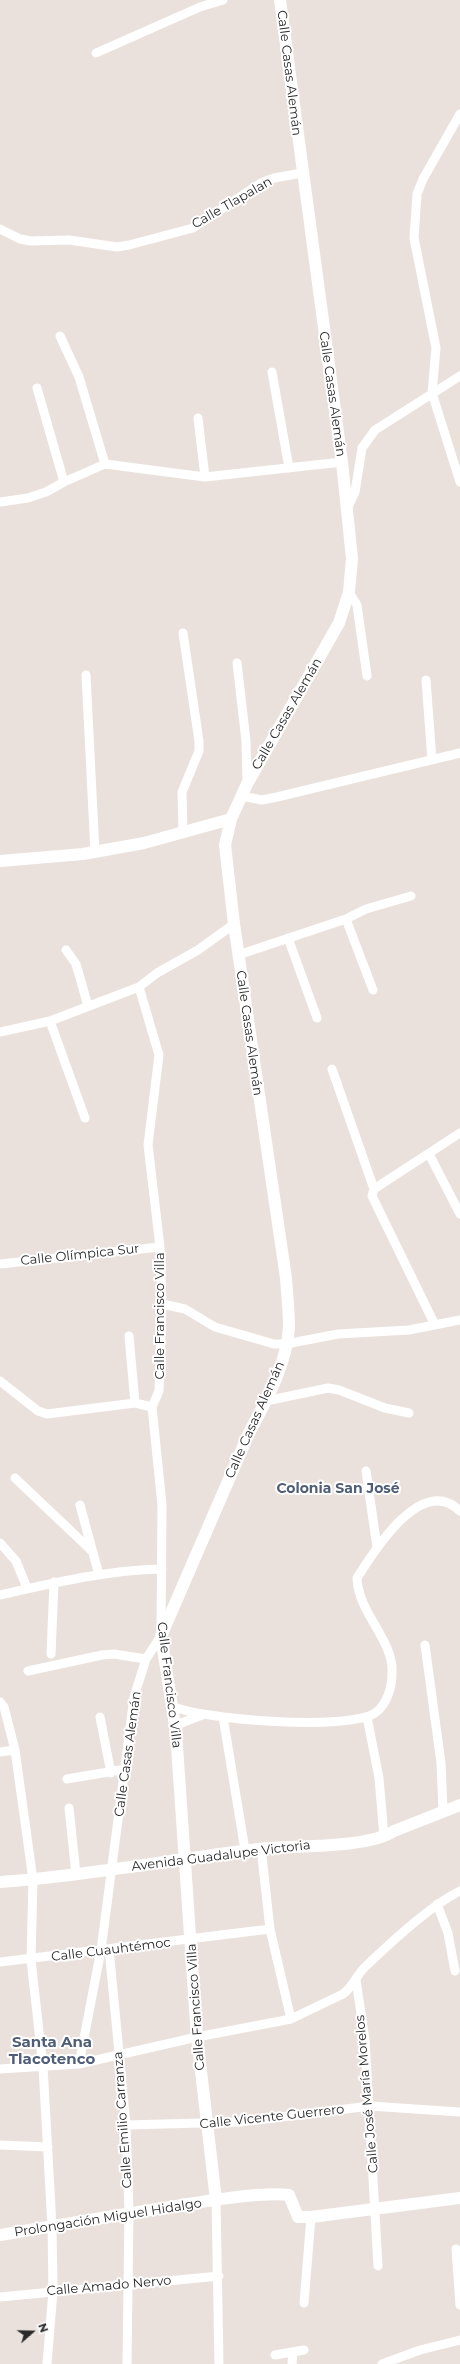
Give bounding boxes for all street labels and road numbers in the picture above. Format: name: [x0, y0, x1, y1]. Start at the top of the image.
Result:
street label: Calle Casas Alemán: [274, 9, 304, 137]
street label: Calle Tlapalan: [189, 174, 275, 232]
street label: Calle Casas Alemán: [315, 330, 349, 458]
street label: Calle Casas Alemán: [249, 655, 325, 773]
street label: Calle Casas Alemán: [232, 969, 266, 1097]
street label: Calle Olímpica Sur: [20, 1241, 140, 1269]
street label: Calle Francisco Villa: [152, 1252, 168, 1380]
street label: Calle Casas Alemán: [222, 1359, 288, 1481]
street label: Calle Francisco Villa: [154, 1621, 184, 1749]
street label: Calle Casas Alemán: [111, 1690, 145, 1818]
street label: Avenida Guadalupe Victoria: [131, 1837, 311, 1875]
street label: Calle Cuauhtémoc: [50, 1935, 172, 1965]
street label: Calle Francisco Villa: [184, 1943, 208, 2071]
street label: Calle José María Morelos: [352, 2014, 382, 2174]
street label: Calle Emilio Carranza: [110, 2051, 136, 2189]
street label: Calle Vicente Guerrero: [199, 2102, 345, 2132]
street label: Prolongación Miguel Hidalgo: [13, 2195, 203, 2241]
street label: Calle Amado Nervo: [46, 2273, 172, 2299]

